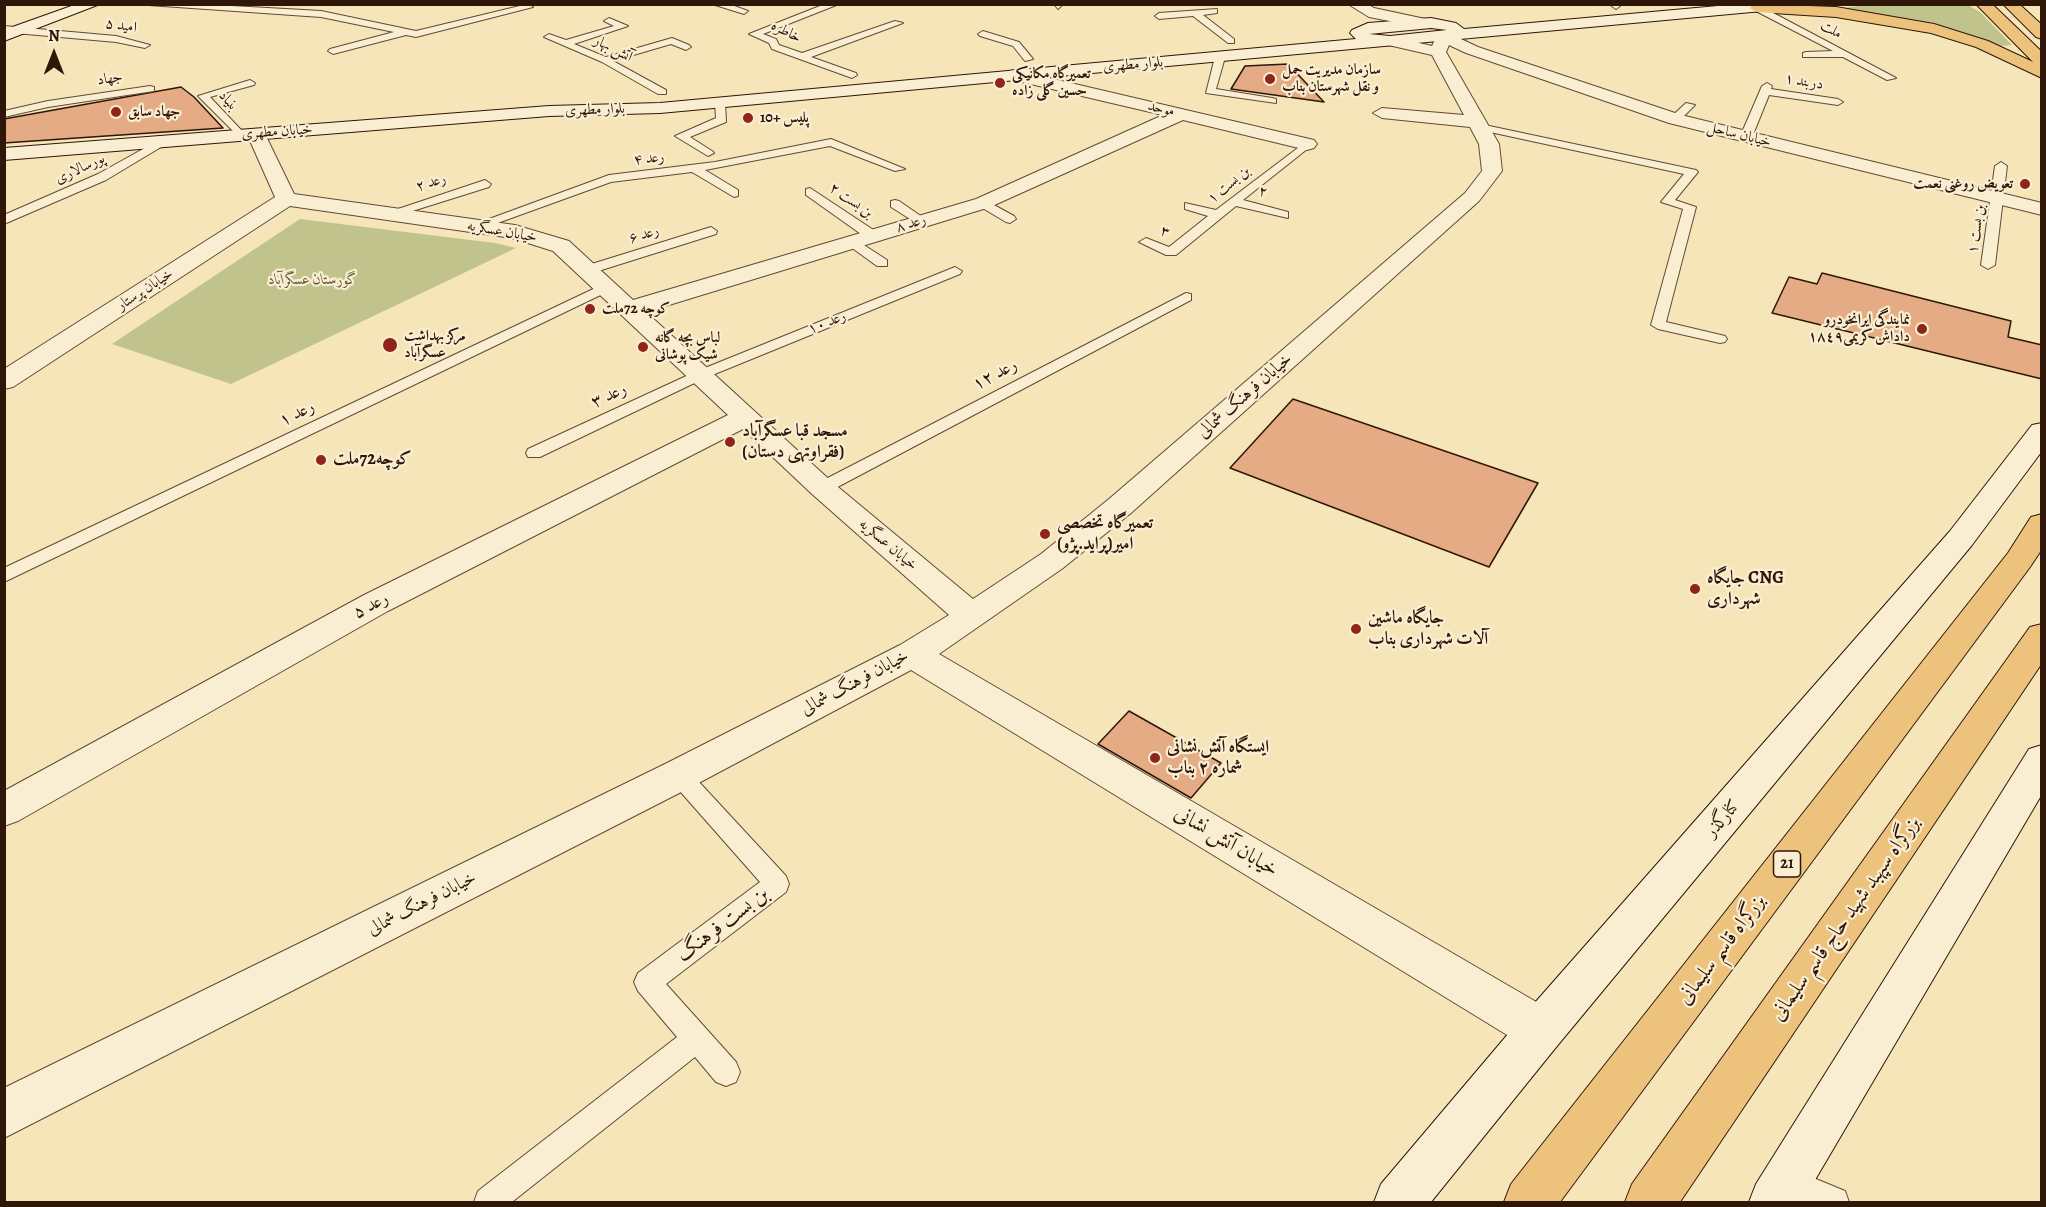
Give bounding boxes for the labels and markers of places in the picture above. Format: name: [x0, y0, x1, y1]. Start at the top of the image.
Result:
place label: سازمان مدیریت حمل و نقل شهرستان بناب: [1282, 61, 1381, 96]
place label: تعمیرگاه مکانیکی حسین گلی زاده: [1012, 65, 1091, 100]
marker: سازمان مدیریت حمل و نقل شهرستان بناب: [1263, 72, 1277, 86]
marker: تعمیرگاه مکانیکی حسین گلی زاده: [993, 76, 1007, 90]
place label: جهاد سابق: [128, 103, 180, 121]
marker: جهاد سابق: [109, 105, 123, 119]
place label: پلیس +10: [760, 109, 809, 127]
marker: پلیس +10: [741, 111, 755, 125]
place label: تعویض روغنی نعمت: [1913, 175, 2013, 193]
marker: تعویض روغنی نعمت: [2018, 177, 2032, 191]
place label: کوچه 72ملت: [602, 300, 670, 318]
marker: کوچه 72ملت: [583, 302, 597, 316]
place label: نمایندگی ایرانخودرو داداش کریمی١٨٤٩: [1808, 311, 1910, 346]
marker: نمایندگی ایرانخودرو داداش کریمی١٨٤٩: [1915, 322, 1929, 336]
place label: مرکز بهداشت عسگرآباد: [404, 327, 466, 362]
place label: لباس بچه گانه شیک پوشانی: [655, 329, 720, 364]
marker: مرکز بهداشت عسگرآباد: [381, 336, 399, 354]
marker: لباس بچه گانه شیک پوشانی: [636, 340, 650, 354]
place label: مسجد قبا عسگرآباد (فقراوتهی دستان): [742, 421, 848, 464]
marker: مسجد قبا عسگرآباد (فقراوتهی دستان): [723, 435, 737, 449]
place label: کوچه72ملت: [333, 449, 412, 471]
marker: کوچه72ملت: [314, 453, 328, 467]
place label: تعمیرگاه تخصصی امیر(پراید.پژو): [1057, 513, 1153, 556]
marker: تعمیرگاه تخصصی امیر(پراید.پژو): [1038, 527, 1052, 541]
place label: جایگاه CNG شهرداری: [1707, 568, 1784, 610]
marker: جایگاه CNG شهرداری: [1688, 582, 1702, 596]
place label: جایگاه ماشین آلات شهرداری بناب: [1368, 608, 1488, 650]
marker: جایگاه ماشین آلات شهرداری بناب: [1349, 622, 1363, 636]
place label: ایستگاه آتش نشانی شماره ۲ بناب: [1167, 737, 1269, 780]
marker: ایستگاه آتش نشانی شماره ۲ بناب: [1148, 751, 1162, 765]

